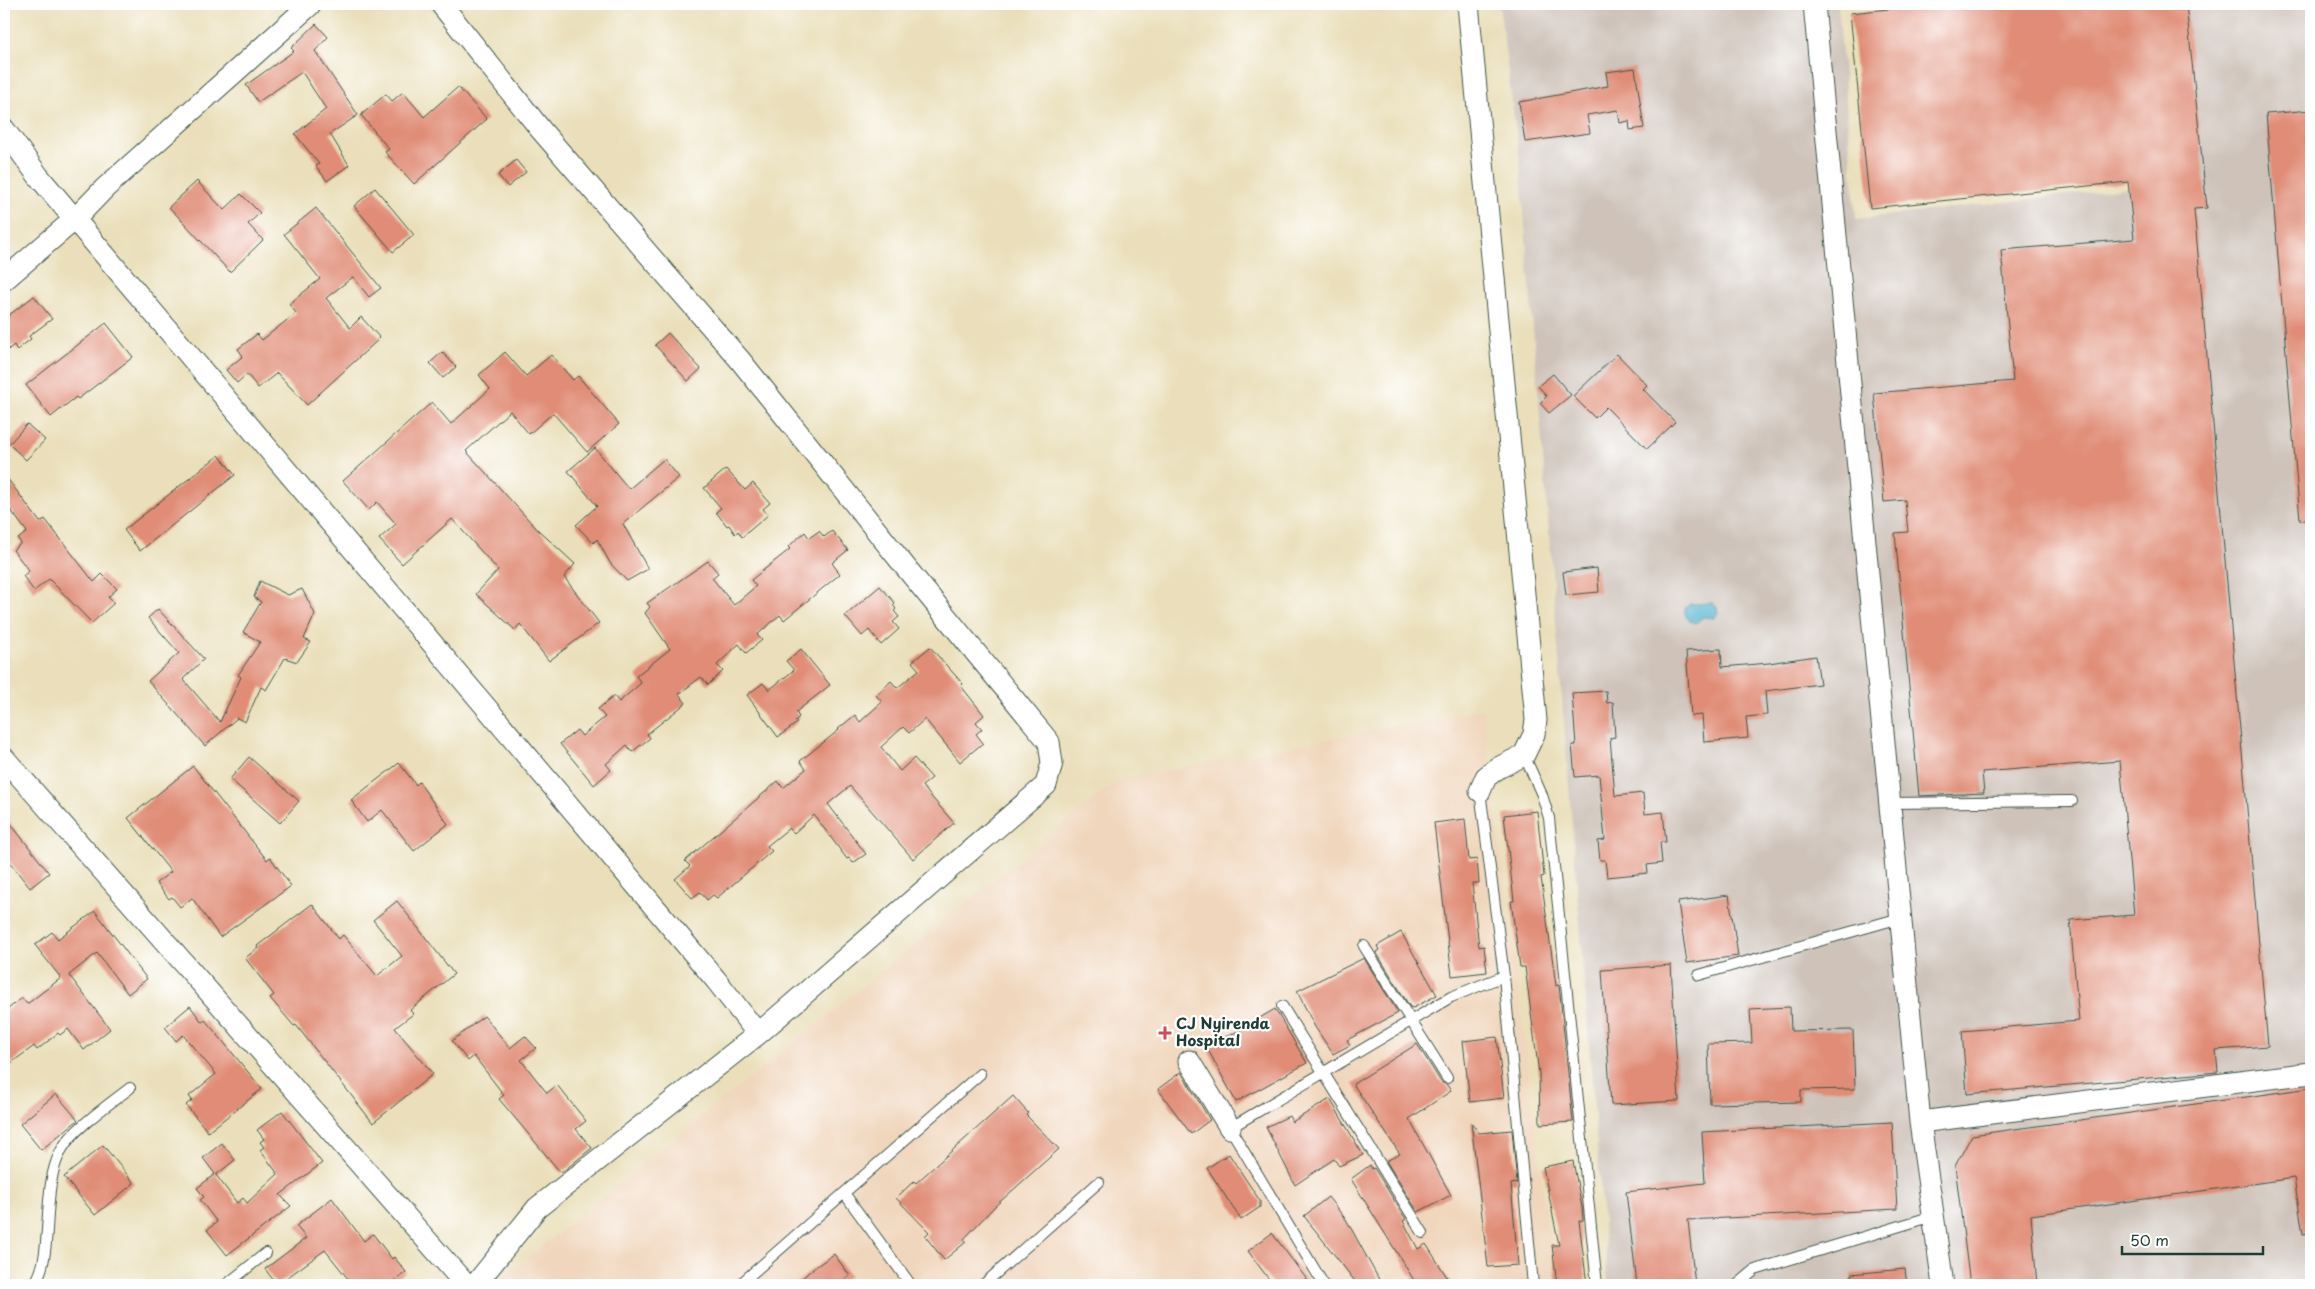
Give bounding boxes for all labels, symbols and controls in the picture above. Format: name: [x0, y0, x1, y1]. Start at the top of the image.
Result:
place label: CJ Nyirenda Hospital: [1176, 1011, 1271, 1051]
marker: CJ Nyirenda Hospital: [1158, 1026, 1172, 1040]
scale bar: [2122, 1224, 2264, 1256]
text: 50 m: [2130, 1228, 2169, 1251]

